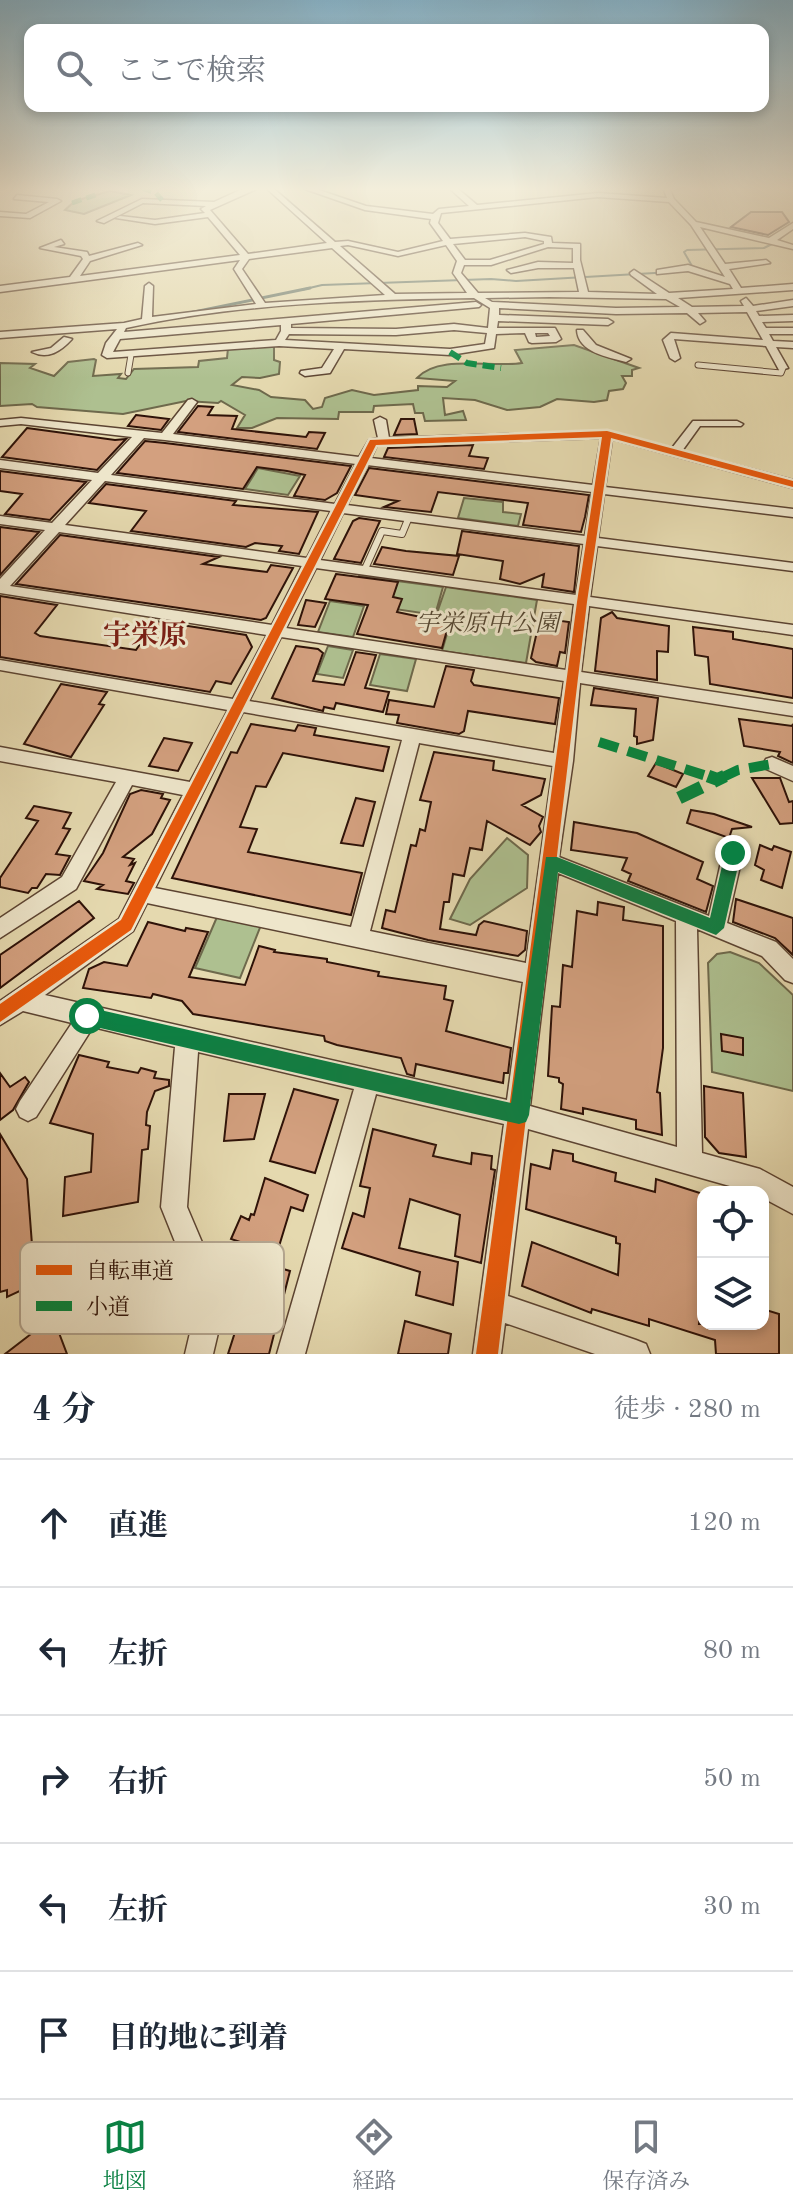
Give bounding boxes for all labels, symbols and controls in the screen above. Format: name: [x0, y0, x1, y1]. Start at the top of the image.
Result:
search box: [24, 24, 769, 112]
icon: search: [52, 46, 96, 90]
text: ここで検索: [116, 57, 266, 87]
park label: 宇栄原中公園: [415, 610, 563, 637]
district label: 宇栄原: [103, 620, 187, 651]
route end: [715, 835, 751, 871]
route start: [69, 998, 105, 1034]
map controls: [697, 1186, 769, 1330]
button: locate: [697, 1186, 769, 1258]
legend: [20, 1242, 284, 1334]
button: layers: [697, 1258, 769, 1330]
text: 自転車道: [86, 1259, 174, 1283]
text: 小道: [86, 1295, 130, 1319]
text: 4 分: [32, 1394, 95, 1428]
text: 徒歩 · 280 m: [614, 1397, 761, 1423]
icon: ahead: [32, 1501, 76, 1545]
text: 120 m: [688, 1510, 761, 1536]
text: 直進: [108, 1512, 168, 1542]
icon: left: [32, 1629, 76, 1673]
text: 80 m: [703, 1638, 761, 1664]
text: 左折: [108, 1640, 168, 1670]
icon: right: [32, 1757, 76, 1801]
text: 50 m: [703, 1766, 761, 1792]
text: 右折: [108, 1768, 168, 1798]
icon: left: [32, 1885, 76, 1929]
text: 30 m: [703, 1894, 761, 1920]
text: 左折: [108, 1896, 168, 1926]
icon: arrive: [32, 2013, 76, 2057]
text: 目的地に到着: [108, 2024, 288, 2054]
tab: 地図: [103, 2115, 147, 2196]
tab: 経路: [352, 2115, 396, 2196]
tab: 保存済み: [602, 2115, 690, 2196]

